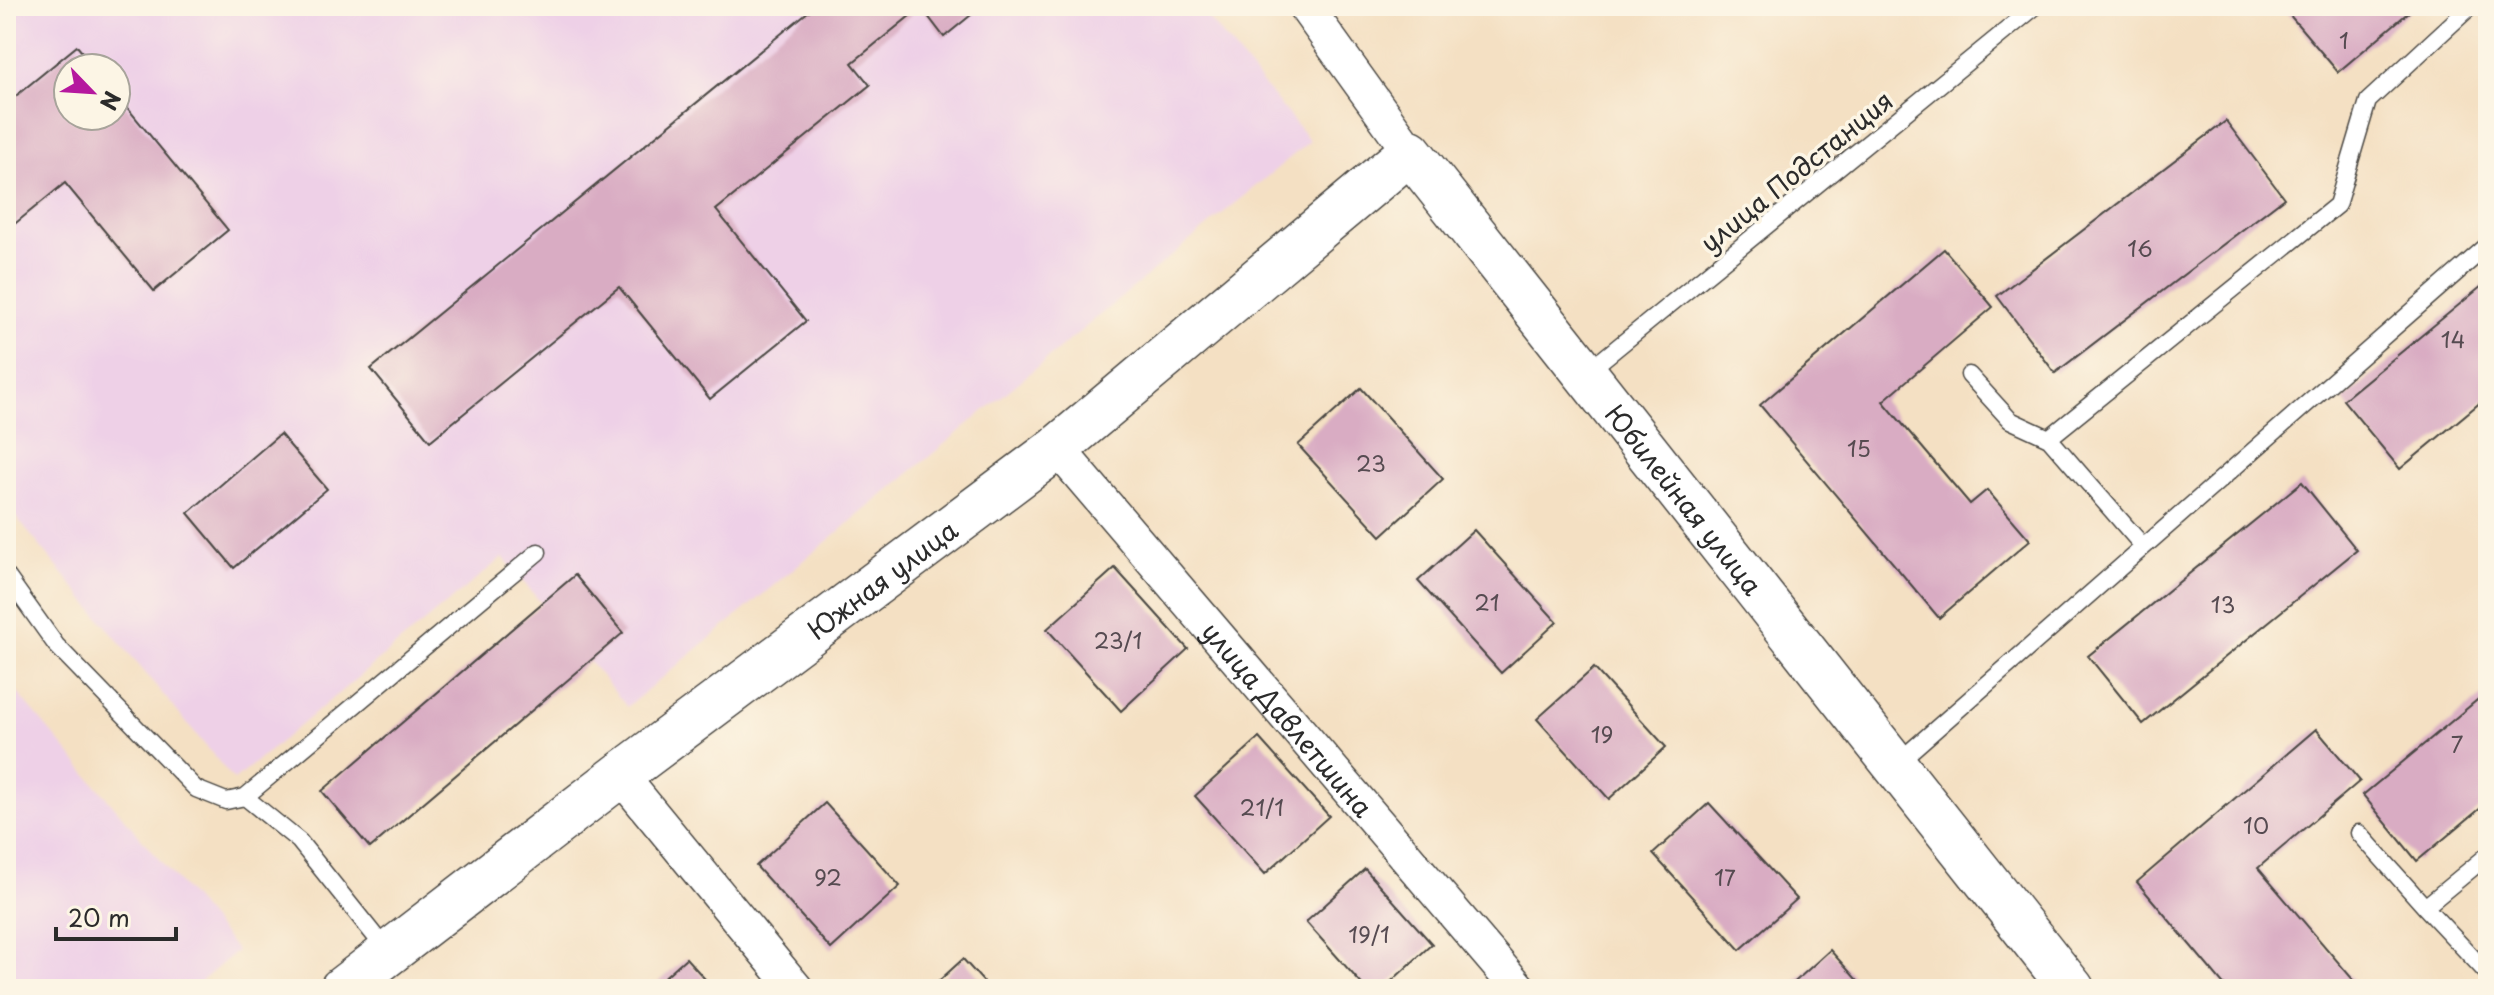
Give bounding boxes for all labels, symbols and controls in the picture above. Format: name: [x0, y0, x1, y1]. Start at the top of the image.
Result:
house number: 1: [2339, 23, 2349, 56]
north arrow: [52, 52, 132, 132]
street label: улица Подстанция: [1691, 81, 1901, 261]
text: N: [93, 86, 130, 116]
house number: 16: [2127, 231, 2153, 264]
house number: 14: [2441, 322, 2465, 355]
street label: Юбилейная улица: [1597, 395, 1773, 603]
house number: 15: [1847, 431, 1871, 464]
house number: 23: [1356, 446, 1386, 479]
street label: Южная улица: [799, 509, 966, 648]
house number: 21: [1474, 585, 1500, 618]
house number: 13: [2211, 587, 2235, 620]
street label: улица Давлетшина: [1193, 612, 1383, 825]
house number: 23/1: [1094, 623, 1142, 656]
house number: 19: [1591, 717, 1613, 750]
house number: 7: [2451, 727, 2463, 760]
house number: 21/1: [1240, 790, 1284, 823]
house number: 10: [2243, 808, 2269, 841]
house number: 92: [814, 860, 842, 893]
house number: 17: [1714, 860, 1736, 893]
scale bar: [56, 891, 176, 941]
text: 20 m: [68, 899, 130, 935]
house number: 19/1: [1348, 917, 1390, 950]

